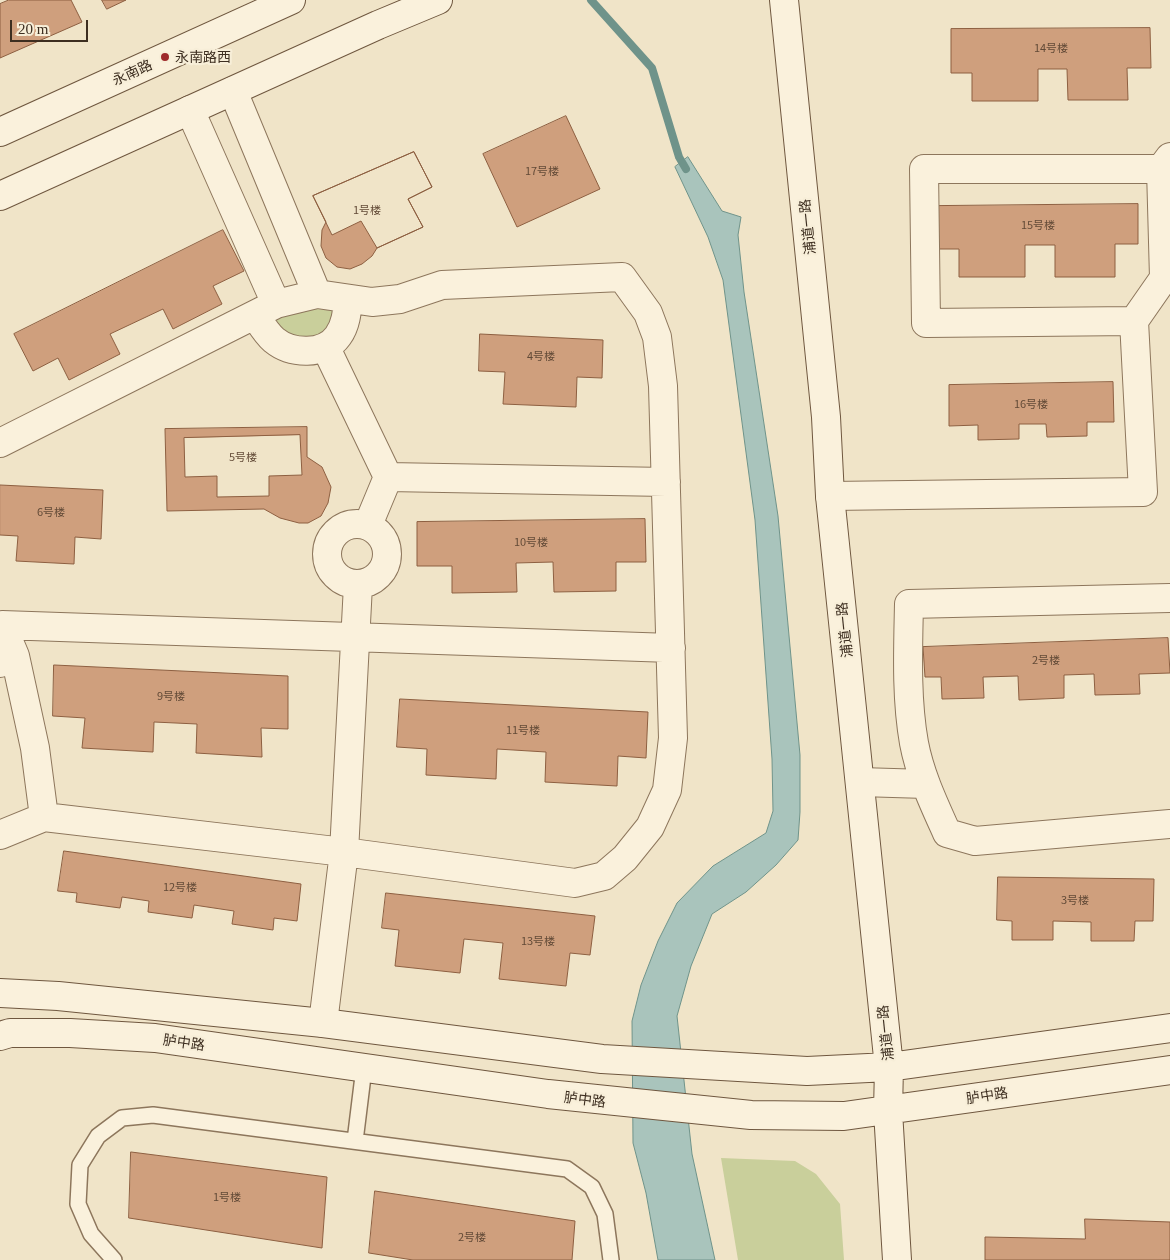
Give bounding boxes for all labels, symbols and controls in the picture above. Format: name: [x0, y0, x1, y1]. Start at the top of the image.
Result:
scale bar: [12, 10, 90, 42]
text: 20 m: [18, 21, 48, 37]
house number: 14号楼: [1034, 41, 1068, 55]
place label: 永南路西: [175, 49, 231, 65]
marker: 永南路西: [159, 51, 171, 63]
street label: 永南路: [109, 56, 155, 88]
house number: 17号楼: [525, 164, 559, 178]
street label: 浦道一路: [796, 198, 818, 256]
house number: 1号楼: [353, 203, 381, 217]
house number: 15号楼: [1021, 218, 1055, 232]
house number: 4号楼: [527, 349, 555, 363]
house number: 16号楼: [1014, 397, 1048, 411]
house number: 5号楼: [229, 450, 257, 464]
house number: 6号楼: [37, 505, 65, 519]
house number: 10号楼: [514, 535, 548, 549]
street label: 浦道一路: [833, 601, 855, 659]
house number: 2号楼: [1032, 653, 1060, 667]
house number: 9号楼: [157, 689, 185, 703]
house number: 11号楼: [506, 723, 540, 737]
house number: 12号楼: [163, 880, 197, 894]
house number: 3号楼: [1061, 893, 1089, 907]
house number: 13号楼: [521, 934, 555, 948]
street label: 浦道一路: [874, 1004, 896, 1062]
street label: 胪中路: [162, 1031, 206, 1053]
street label: 胪中路: [965, 1083, 1009, 1107]
street label: 胪中路: [563, 1088, 607, 1110]
house number: 1号楼: [213, 1190, 241, 1204]
house number: 2号楼: [458, 1230, 486, 1244]

